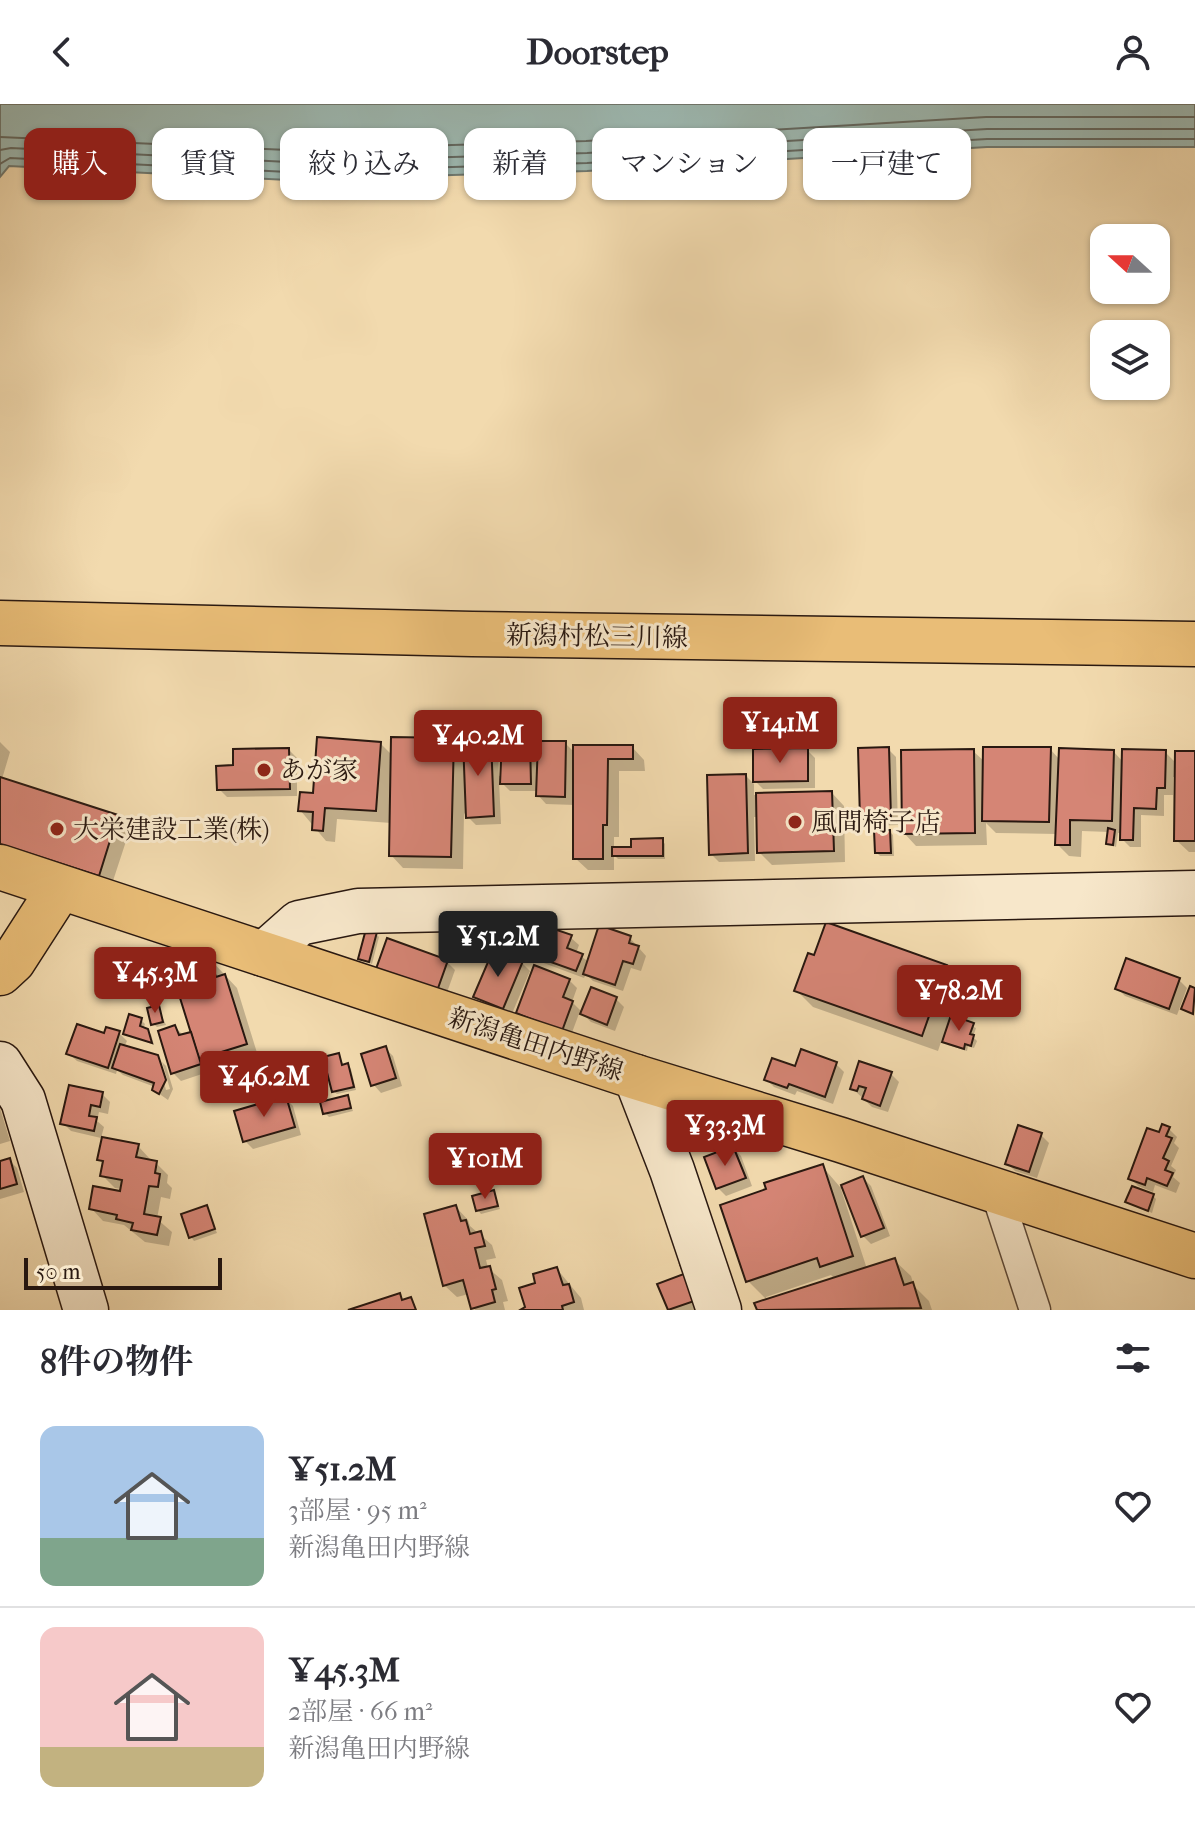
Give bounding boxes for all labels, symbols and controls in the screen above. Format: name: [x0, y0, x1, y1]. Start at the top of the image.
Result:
icon: back: [40, 30, 84, 74]
icon: person: [1111, 30, 1155, 74]
text: Doorstep: [526, 31, 669, 73]
chip: 購入: [24, 128, 136, 200]
chip: 賃貸: [152, 128, 264, 200]
chip: 絞り込み: [280, 128, 448, 200]
chip: 新着: [464, 128, 576, 200]
chip: マンション: [592, 128, 787, 200]
chip: 一戸建て: [803, 128, 971, 200]
north arrow: [1090, 224, 1170, 304]
map controls: [1090, 224, 1170, 400]
button: layers: [1090, 320, 1170, 400]
street label: 新潟村松三川線: [506, 619, 688, 654]
pin: ¥141M: [724, 697, 836, 765]
text: ¥141M: [741, 707, 819, 738]
pin: ¥40.2M: [413, 710, 543, 778]
text: ¥40.2M: [432, 720, 524, 751]
place label: あが家: [280, 755, 358, 786]
marker: あが家: [255, 761, 273, 779]
place label: 風間椅子店: [811, 807, 941, 838]
marker: 風間椅子店: [786, 813, 804, 831]
place label: 大栄建設工業(株): [73, 814, 269, 845]
marker: 大栄建設工業(株): [48, 820, 66, 838]
pin: ¥51.2M: [433, 911, 563, 979]
text: ¥51.2M: [457, 921, 539, 952]
pin: ¥45.3M: [90, 947, 220, 1015]
text: ¥45.3M: [112, 957, 198, 988]
pin: ¥78.2M: [894, 965, 1024, 1033]
text: ¥78.2M: [915, 975, 1003, 1006]
street label: 新潟亀田内野線: [445, 1002, 627, 1087]
pin: ¥46.2M: [199, 1051, 329, 1119]
text: ¥46.2M: [218, 1061, 310, 1092]
pin: ¥33.3M: [660, 1100, 790, 1168]
text: ¥33.3M: [685, 1110, 766, 1141]
pin: ¥101M: [429, 1133, 541, 1201]
text: ¥101M: [447, 1143, 523, 1174]
scale bar: [24, 1254, 222, 1290]
text: 50 m: [36, 1259, 81, 1285]
icon: filters: [1111, 1336, 1155, 1380]
text: 8件の物件: [40, 1342, 193, 1382]
text: ¥51.2M: [288, 1449, 396, 1489]
icon: home: [104, 1458, 200, 1554]
icon: heart: [1111, 1484, 1155, 1528]
text: 3部屋 · 95 m²: [288, 1495, 426, 1526]
text: 新潟亀田内野線: [288, 1532, 470, 1563]
text: ¥45.3M: [288, 1650, 400, 1690]
icon: home: [104, 1659, 200, 1755]
icon: heart: [1111, 1685, 1155, 1729]
text: 2部屋 · 66 m²: [288, 1696, 432, 1727]
text: 新潟亀田内野線: [288, 1733, 470, 1764]

